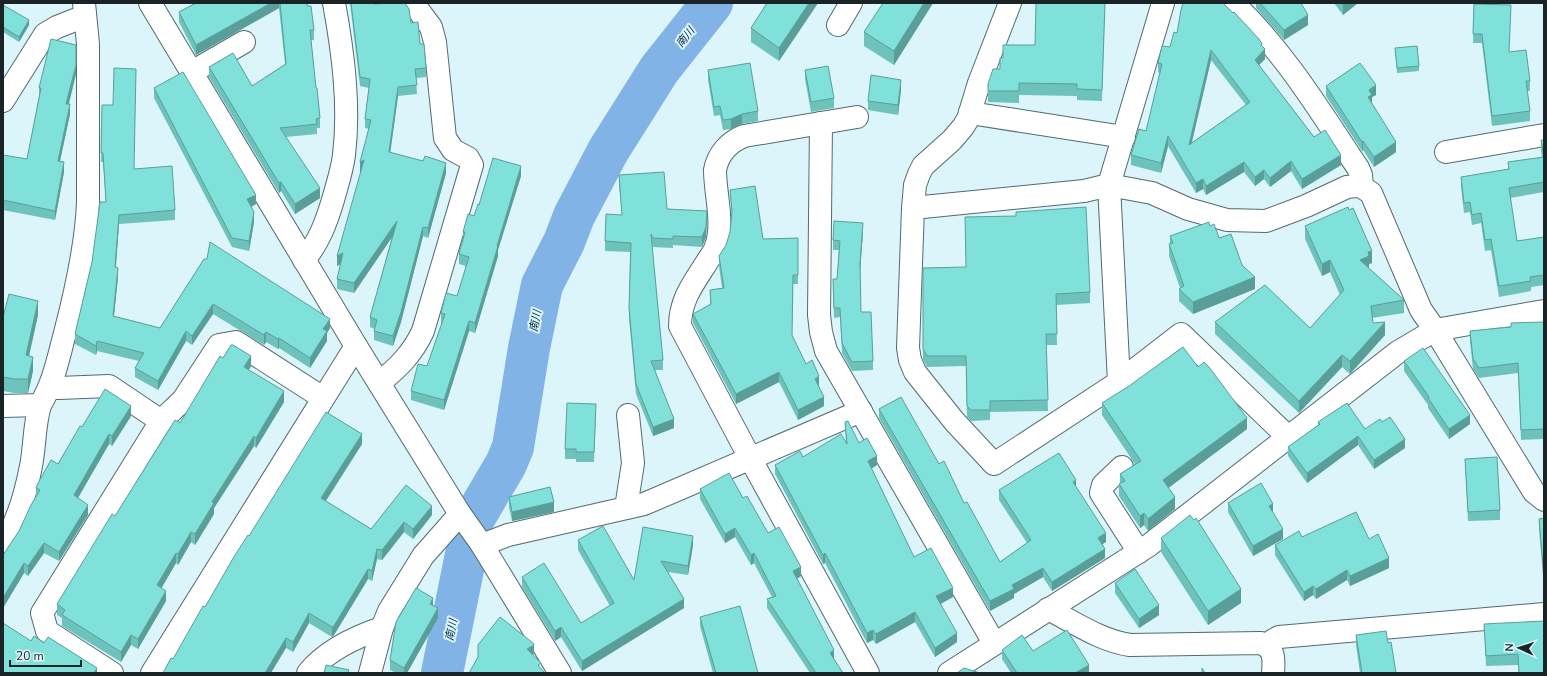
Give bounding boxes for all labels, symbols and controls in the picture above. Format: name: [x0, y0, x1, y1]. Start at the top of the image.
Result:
water label: 南川: [673, 23, 699, 51]
water label: 南川: [526, 308, 545, 333]
water label: 南川: [442, 617, 461, 642]
north arrow: [1499, 628, 1539, 668]
scale bar: [10, 642, 81, 668]
text: N: [1502, 643, 1517, 652]
text: 20 m: [16, 648, 44, 664]

